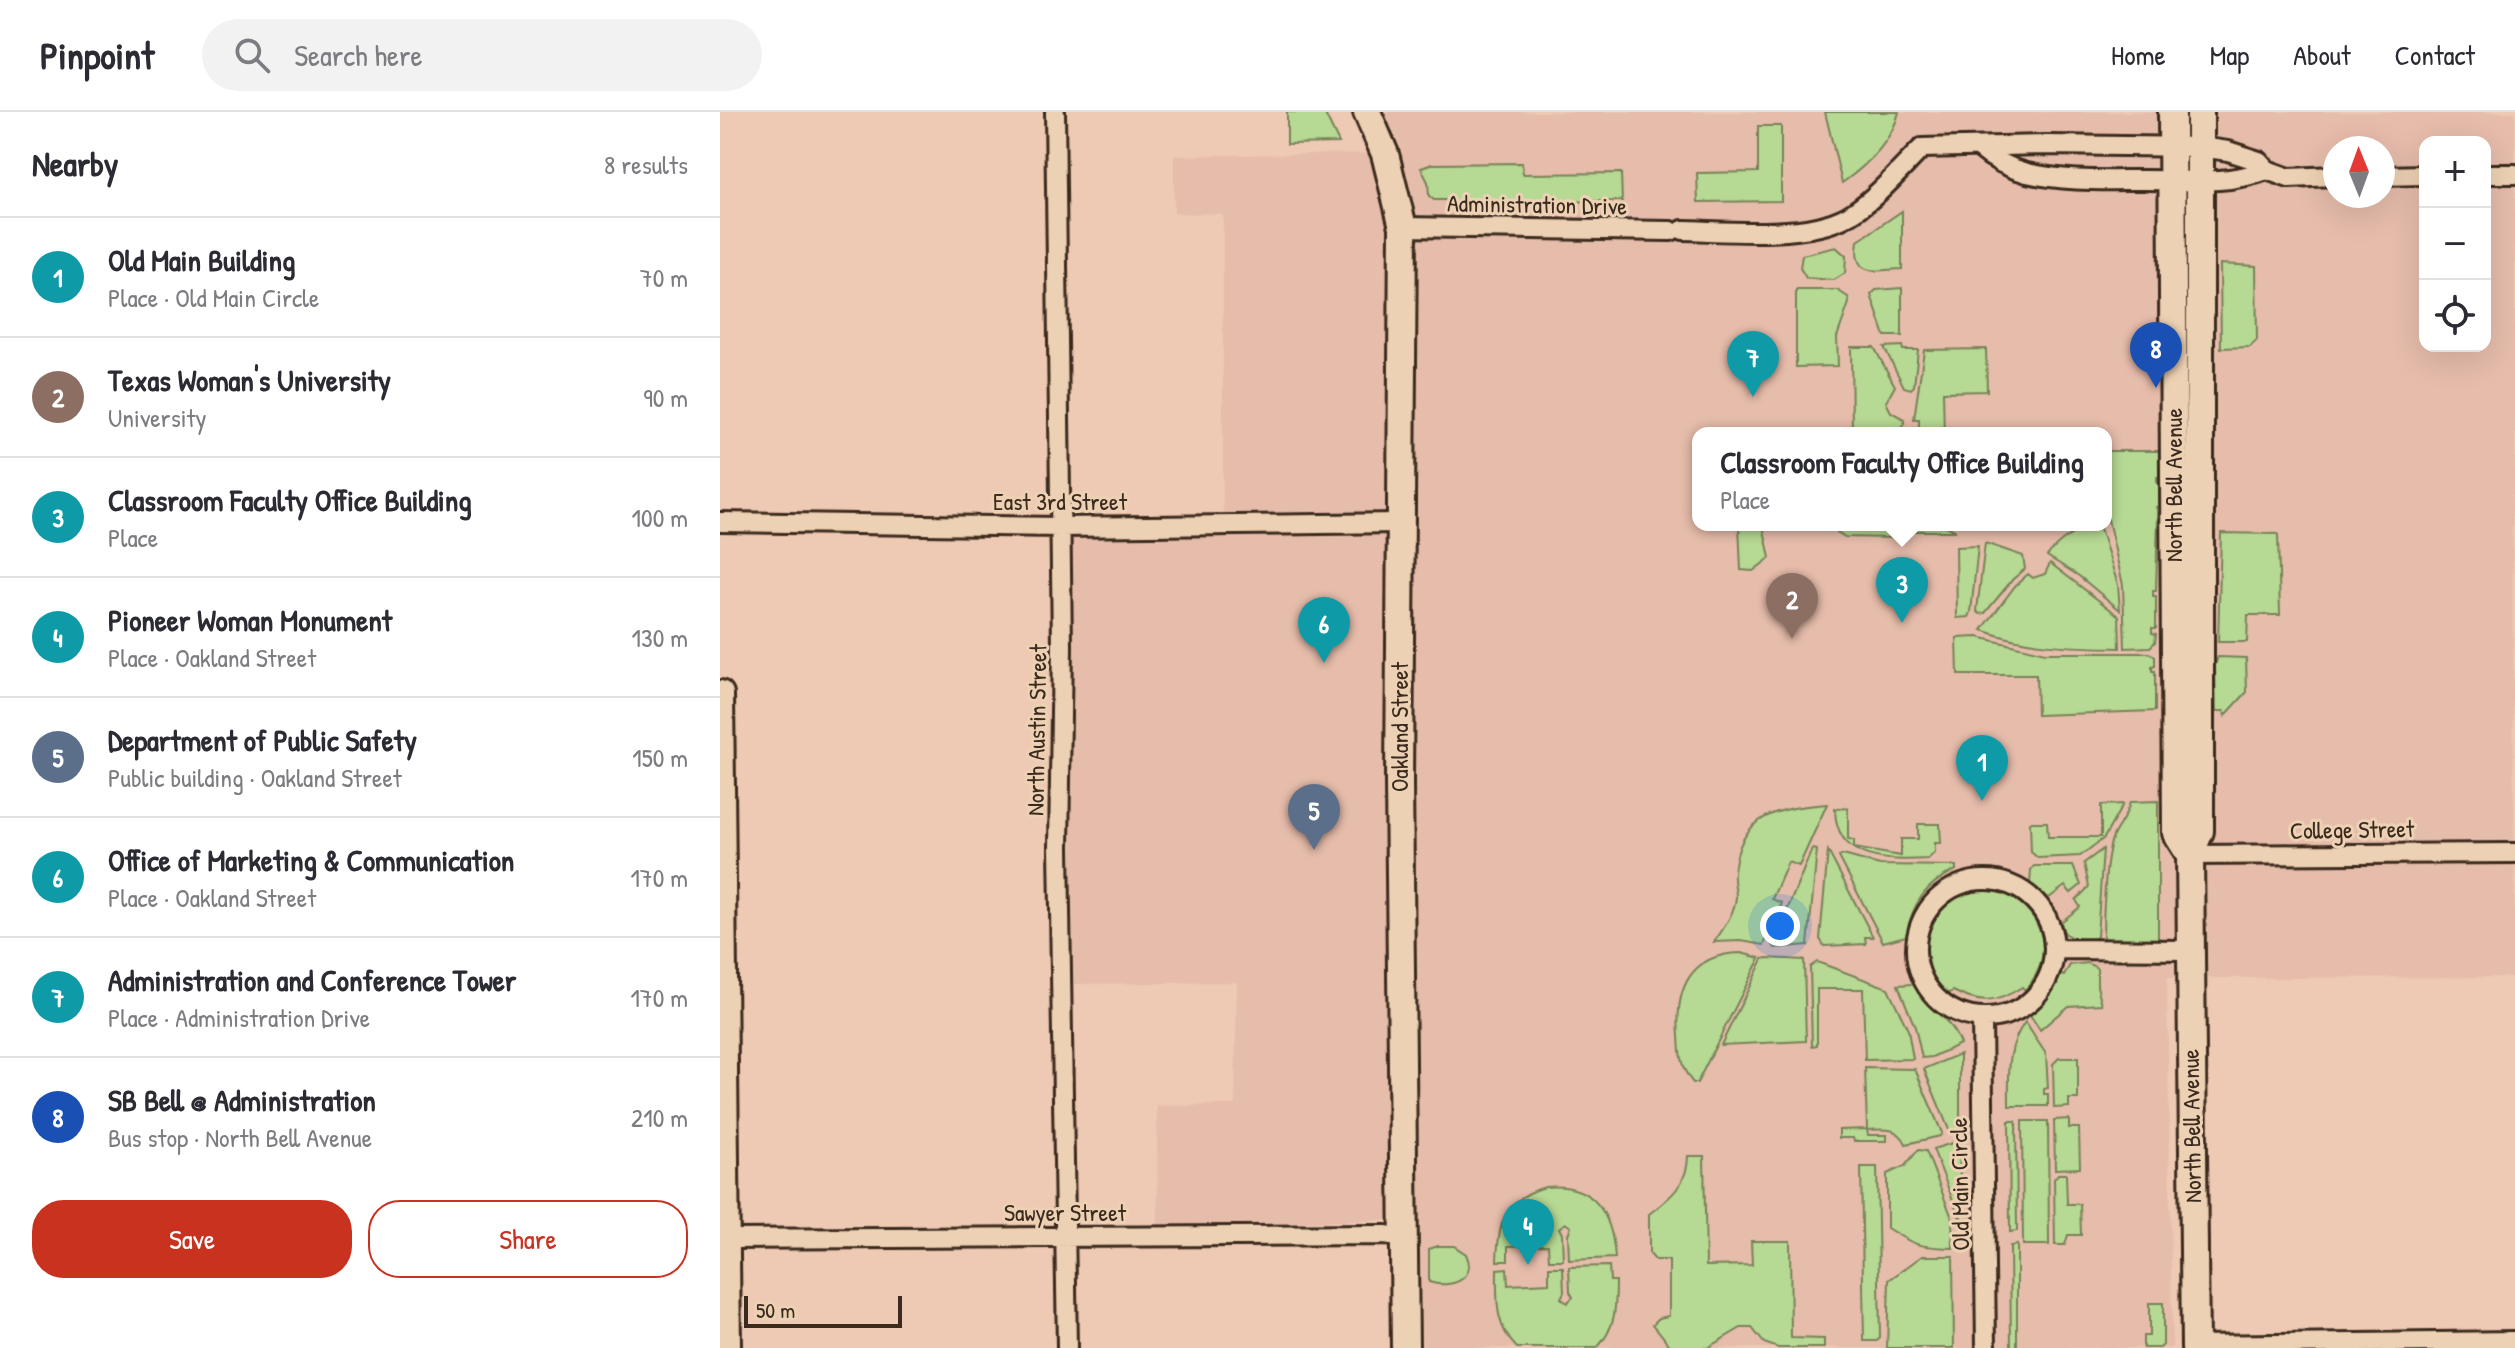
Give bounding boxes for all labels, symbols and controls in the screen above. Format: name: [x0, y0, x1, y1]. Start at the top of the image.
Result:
search box: [202, 19, 762, 91]
text: Pinpoint: [40, 29, 154, 81]
icon: search: [230, 33, 274, 77]
text: Search here: [294, 35, 423, 75]
text: Home: [2111, 36, 2166, 74]
text: Map: [2210, 36, 2249, 74]
text: About: [2293, 36, 2351, 74]
text: Contact: [2395, 36, 2475, 74]
north arrow: [2323, 136, 2395, 208]
map controls: [2419, 136, 2491, 352]
button: +: [2419, 136, 2491, 208]
text: Nearby: [32, 141, 118, 187]
text: 8 results: [604, 147, 688, 182]
street label: Administration Drive: [1447, 186, 1628, 222]
button: −: [2419, 208, 2491, 280]
text: Old Main Building: [108, 240, 295, 280]
text: 1: [53, 260, 63, 295]
text: 70 m: [640, 260, 688, 295]
text: Place · Old Main Circle: [108, 280, 319, 315]
button: locate: [2419, 280, 2491, 352]
pin: 8: [2130, 322, 2182, 388]
pin: 7: [1727, 331, 1779, 397]
text: Texas Woman's University: [108, 360, 391, 400]
text: 2: [52, 380, 64, 415]
text: 90 m: [643, 380, 688, 415]
text: University: [108, 400, 206, 435]
street label: North Bell Avenue: [2157, 408, 2189, 562]
popup: [1692, 427, 2112, 531]
text: Classroom Faculty Office Building: [1720, 442, 2084, 482]
text: Classroom Faculty Office Building: [108, 480, 472, 520]
text: Place: [1720, 482, 1770, 517]
street label: East 3rd Street: [993, 485, 1128, 517]
text: 3: [52, 500, 64, 535]
text: 100 m: [632, 500, 688, 535]
text: Place: [108, 520, 158, 555]
pin: 3: [1876, 557, 1928, 623]
pin: 2: [1766, 573, 1818, 639]
pin: 6: [1298, 597, 1350, 663]
text: Pioneer Woman Monument: [108, 600, 392, 640]
text: 4: [53, 620, 63, 655]
text: 130 m: [632, 620, 688, 655]
text: Place · Oakland Street: [108, 640, 316, 675]
street label: North Austin Street: [1019, 643, 1054, 816]
street label: Oakland Street: [1383, 661, 1415, 792]
text: Department of Public Safety: [108, 720, 417, 760]
pin: 1: [1956, 735, 2008, 801]
text: 5: [53, 740, 64, 775]
text: 150 m: [632, 740, 688, 775]
text: Public building · Oakland Street: [108, 760, 402, 795]
pin: 5: [1288, 784, 1340, 850]
street label: College Street: [2290, 812, 2415, 846]
text: Office of Marketing & Communication: [108, 840, 514, 880]
text: 6: [53, 860, 63, 895]
text: 170 m: [630, 860, 688, 895]
text: Place · Oakland Street: [108, 880, 316, 915]
your location: [1760, 906, 1800, 946]
text: Administration and Conference Tower: [108, 960, 516, 1000]
text: 7: [52, 980, 64, 1015]
text: 170 m: [630, 980, 688, 1015]
text: Place · Administration Drive: [108, 1000, 370, 1035]
street label: North Bell Avenue: [2174, 1048, 2208, 1203]
text: SB Bell @ Administration: [108, 1080, 376, 1120]
text: 8: [52, 1100, 64, 1135]
text: 210 m: [631, 1100, 688, 1135]
street label: Old Main Circle: [1942, 1117, 1976, 1251]
text: Bus stop · North Bell Avenue: [108, 1120, 372, 1155]
street label: Sawyer Street: [1004, 1196, 1127, 1228]
pin: 4: [1502, 1199, 1554, 1265]
button: Save: [32, 1200, 352, 1278]
button: Share: [368, 1200, 688, 1278]
scale bar: [744, 1292, 902, 1328]
text: 50 m: [756, 1295, 795, 1325]

